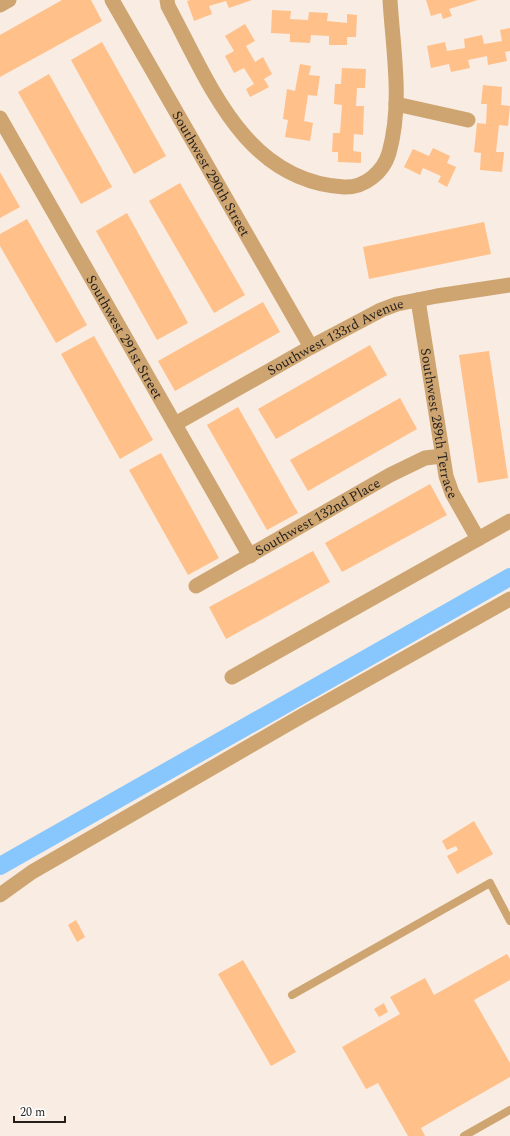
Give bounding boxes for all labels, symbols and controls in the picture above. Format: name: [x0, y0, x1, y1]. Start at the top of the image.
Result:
street label: Southwest 290th Street: [167, 107, 256, 241]
street label: Southwest 291st Street: [81, 271, 168, 403]
street label: Southwest 133rd Avenue: [263, 293, 406, 381]
street label: Southwest 289th Terrace: [415, 347, 463, 503]
street label: Southwest 132nd Place: [251, 472, 385, 561]
scale bar: [14, 1098, 65, 1124]
text: 20 m: [20, 1103, 45, 1122]

